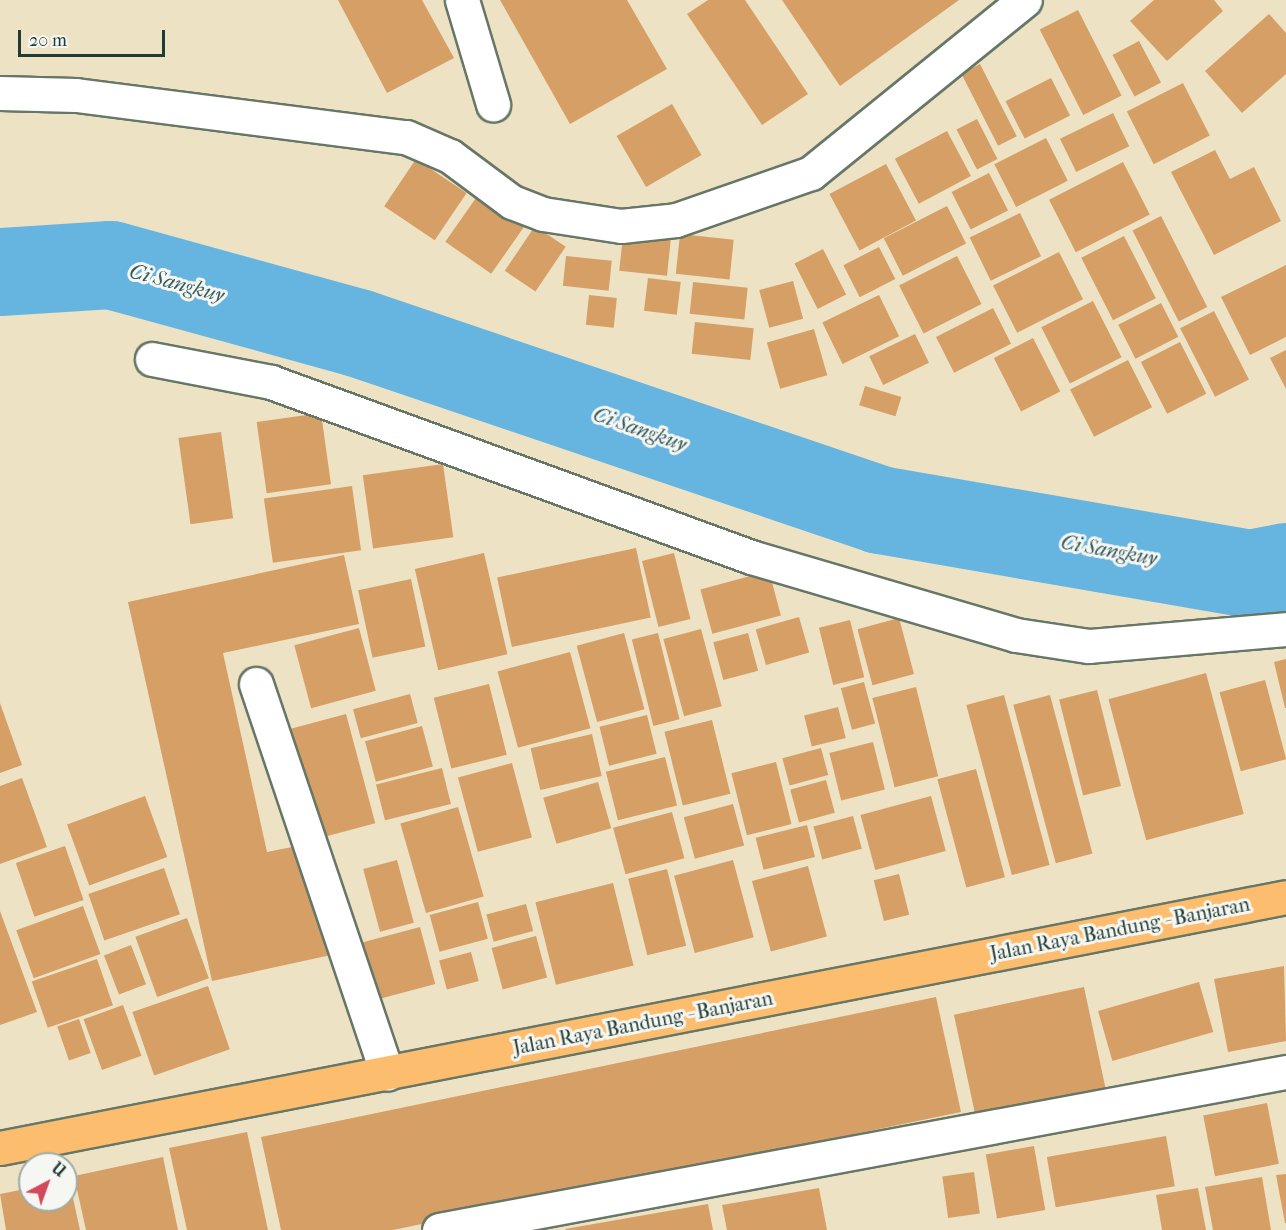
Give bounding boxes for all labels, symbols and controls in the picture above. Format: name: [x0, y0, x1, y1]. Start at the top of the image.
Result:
scale bar: [21, 18, 168, 56]
text: 20 m: [29, 30, 67, 51]
water label: Ci Sangkuy: [127, 258, 227, 308]
water label: Ci Sangkuy: [590, 401, 690, 457]
water label: Ci Sangkuy: [1059, 529, 1159, 571]
street label: Jalan Raya Bandung - Banjaran: [988, 892, 1252, 966]
street label: Jalan Raya Bandung - Banjaran: [511, 986, 775, 1060]
north arrow: [18, 1152, 78, 1212]
text: U: [48, 1158, 70, 1181]

